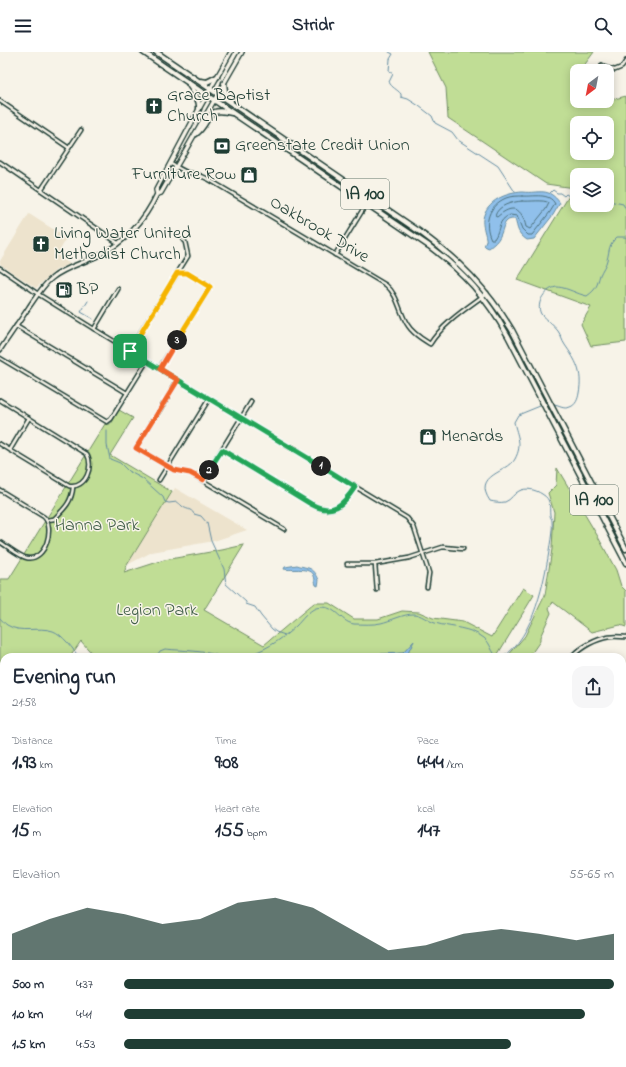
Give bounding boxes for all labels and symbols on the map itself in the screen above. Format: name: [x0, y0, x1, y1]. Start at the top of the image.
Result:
north arrow: [570, 64, 614, 108]
place label: Grace Baptist Church: [167, 83, 270, 130]
church icon: Grace Baptist Church: [144, 96, 164, 116]
place label: Greenstate Credit Union: [235, 133, 410, 159]
bank icon: Greenstate Credit Union: [212, 136, 232, 156]
place label: Furniture Row: [131, 162, 236, 188]
shop icon: Furniture Row: [239, 165, 259, 185]
road number: IA 100: [341, 179, 389, 209]
street label: Oakbrook Drive: [264, 190, 375, 271]
place label: Living Water United Methodist Church: [54, 221, 191, 268]
church icon: Living Water United Methodist Church: [31, 234, 51, 254]
place label: BP: [76, 277, 99, 303]
fuel station icon: BP: [54, 280, 74, 300]
pin: 3: [167, 330, 187, 350]
pin: [113, 334, 147, 368]
place label: Menards: [441, 424, 503, 450]
shop icon: Menards: [418, 427, 438, 447]
pin: 1: [311, 456, 331, 476]
pin: 2: [199, 460, 219, 480]
road number: IA 100: [570, 485, 618, 515]
park label: Hanna Park: [55, 513, 139, 539]
park label: Legion Park: [116, 598, 198, 625]

